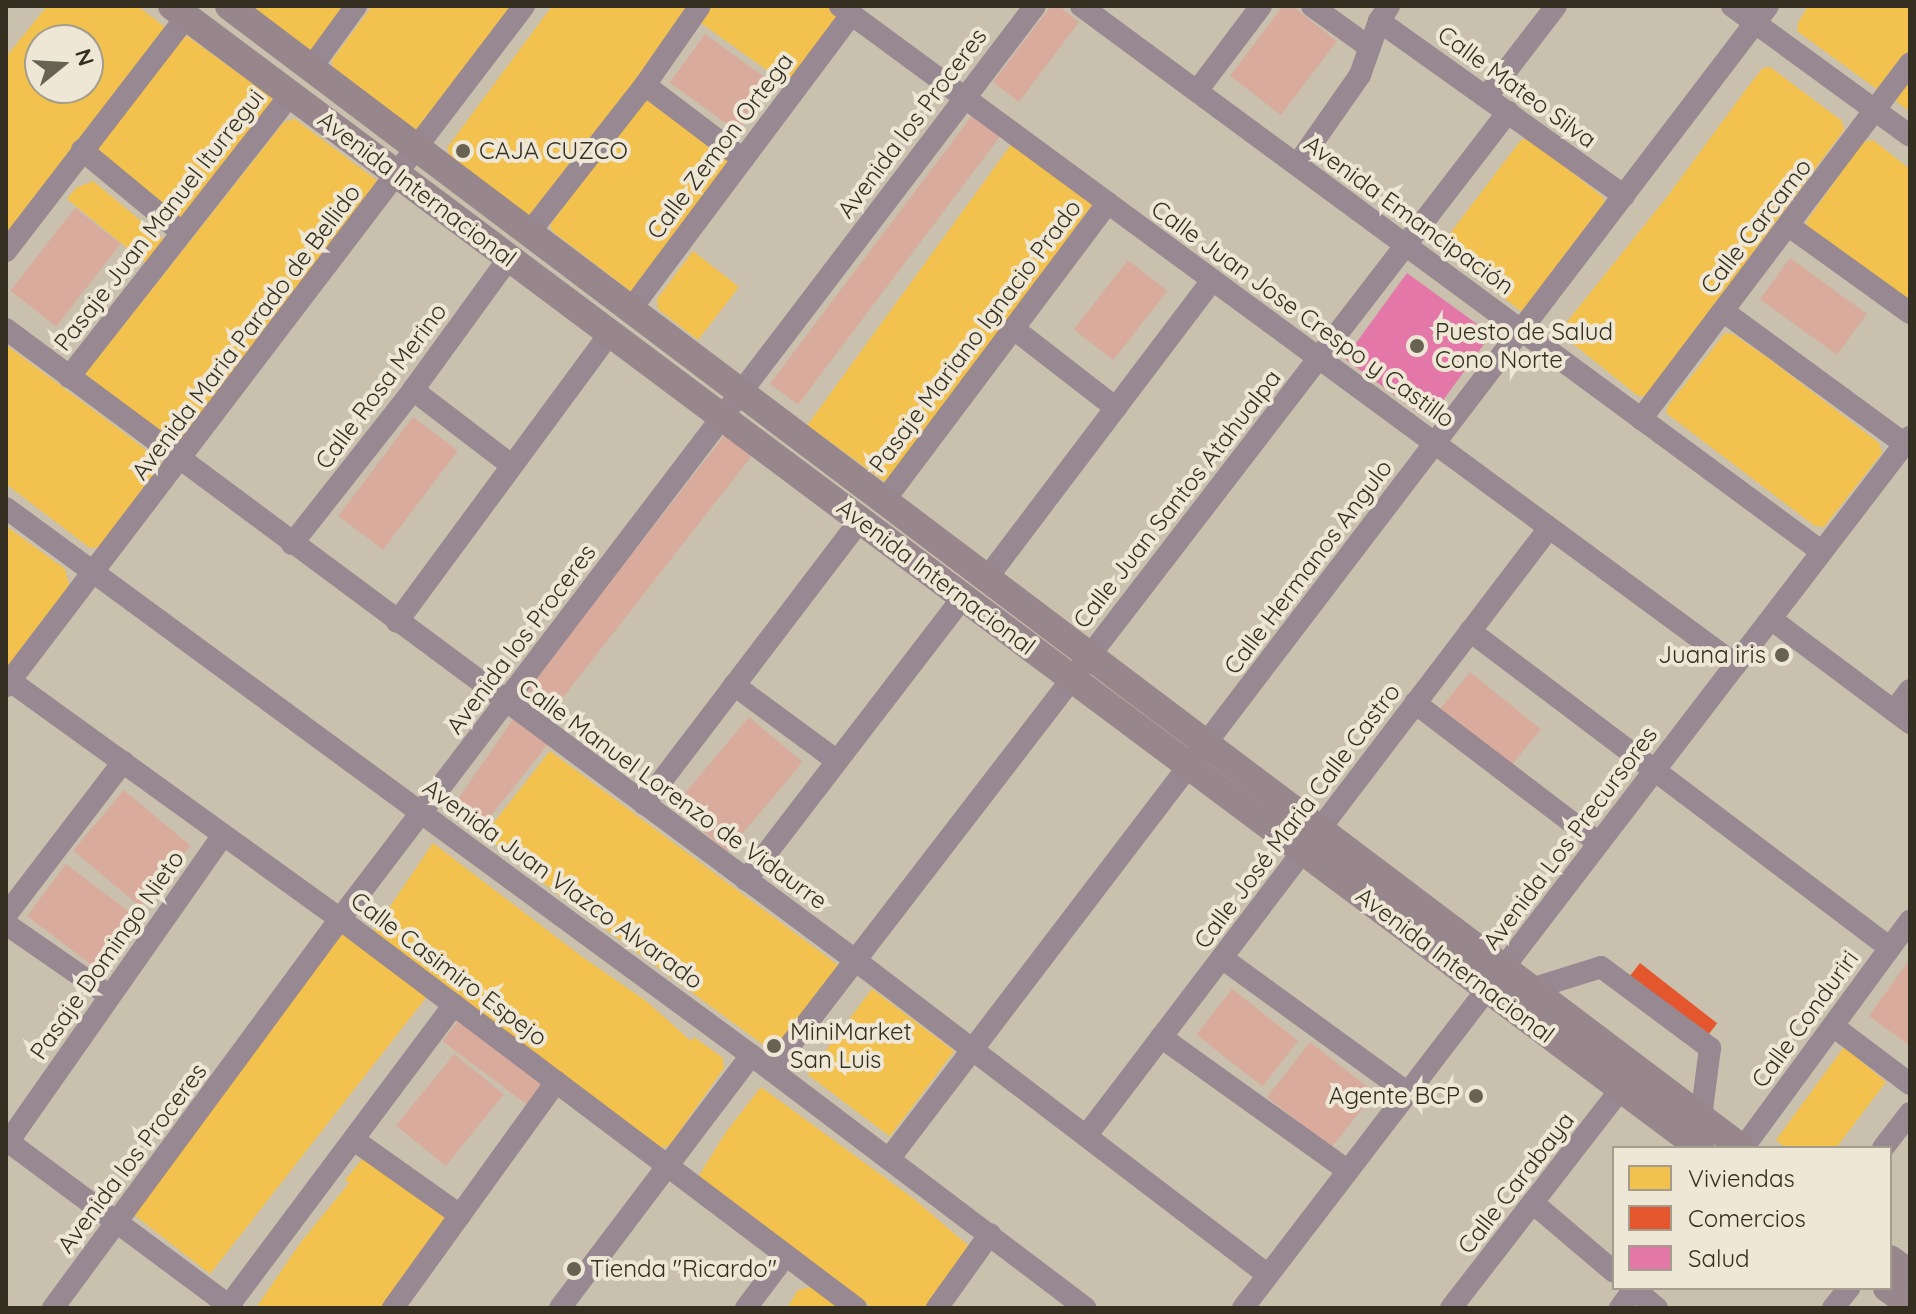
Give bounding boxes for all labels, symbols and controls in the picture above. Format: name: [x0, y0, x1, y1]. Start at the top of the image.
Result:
street label: Calle Mateo Silva: [1432, 20, 1602, 154]
street label: Avenida los Proceres: [831, 22, 993, 224]
north arrow: [24, 24, 104, 104]
text: N: [69, 45, 101, 69]
street label: Calle Zemon Ortega: [641, 47, 799, 245]
street label: Pasaje Juan Manuel Iturregui: [48, 83, 270, 357]
street label: Avenida Internacional: [312, 105, 522, 273]
street label: Avenida Emancipación: [1299, 129, 1519, 301]
place label: CAJA CUZCO: [479, 137, 628, 165]
marker: CAJA CUZCO: [454, 142, 472, 160]
street label: Calle Carcamo: [1694, 153, 1818, 299]
street label: Avenida Maria Parado de Bellido: [125, 179, 367, 485]
street label: Pasaje Mariano Ignacio Prado: [863, 194, 1087, 478]
street label: Calle Juan Jose Crespo y Castillo: [1146, 194, 1460, 434]
street label: Calle Rosa Merino: [309, 297, 453, 475]
place label: Puesto de Salud Cono Norte: [1435, 318, 1613, 374]
marker: Puesto de Salud Cono Norte: [1406, 335, 1428, 357]
street label: Calle Juan Santos Atahualpa: [1067, 364, 1287, 634]
street label: Calle Hermanos Angulo: [1218, 454, 1398, 680]
street label: Avenida Internacional: [831, 493, 1041, 661]
street label: Avenida los Proceres: [440, 538, 602, 740]
place label: Juana iris: [1658, 641, 1766, 669]
marker: Juana iris: [1773, 646, 1791, 664]
street label: Calle Manuel Lorenzo de Vidaurre: [513, 672, 833, 916]
street label: Calle José Maria Calle Castro: [1188, 678, 1406, 954]
street label: Avenida Los Precursores: [1477, 721, 1663, 955]
street label: Avenida Juan Vlazco Alvarado: [417, 773, 709, 995]
street label: Pasaje Domingo Nieto: [24, 845, 190, 1065]
street label: Avenida Internacional: [1350, 881, 1560, 1049]
street label: Calle Casimiro Espejo: [345, 886, 553, 1052]
street label: Calle Conduriri: [1746, 945, 1864, 1093]
place label: MiniMarket San Luis: [790, 1018, 912, 1074]
marker: MiniMarket San Luis: [765, 1037, 783, 1055]
street label: Avenida los Proceres: [51, 1057, 213, 1259]
place label: Agente BCP: [1329, 1082, 1460, 1110]
marker: Agente BCP: [1467, 1087, 1485, 1105]
street label: Calle Carabaya: [1452, 1106, 1580, 1260]
legend: [1612, 1146, 1892, 1290]
text: Viviendas: [1688, 1163, 1795, 1193]
text: Comercios: [1688, 1203, 1806, 1233]
text: Salud: [1688, 1243, 1750, 1273]
place label: Tienda "Ricardo": [590, 1255, 777, 1283]
marker: Tienda "Ricardo": [565, 1260, 583, 1278]

